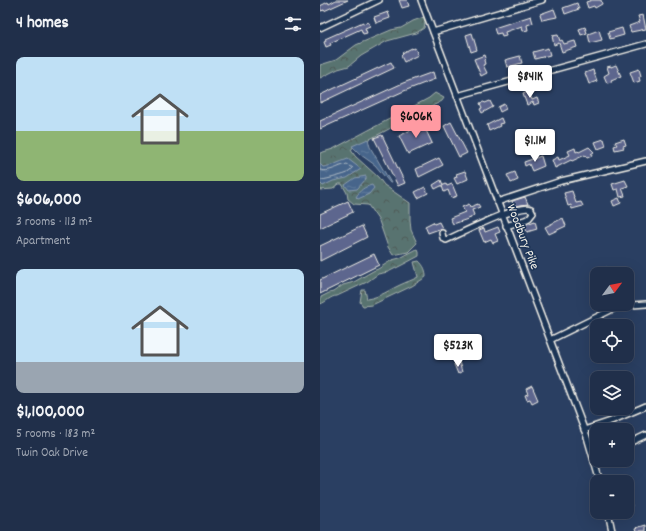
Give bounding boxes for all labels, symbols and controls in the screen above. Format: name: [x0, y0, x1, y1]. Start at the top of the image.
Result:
text: 4 homes: [16, 12, 69, 36]
icon: filters: [282, 13, 304, 35]
pin: $841K: [502, 65, 558, 99]
text: $841K: [517, 68, 543, 87]
icon: home: [124, 83, 196, 155]
pin: $606K: [388, 105, 444, 139]
text: $606K: [400, 108, 432, 127]
pin: $1.1M: [507, 129, 563, 163]
text: $1.1M: [524, 132, 546, 151]
text: $606,000: [16, 189, 82, 213]
street label: Woodbury Pike: [501, 201, 543, 273]
text: 3 rooms · 113 m²: [16, 213, 93, 232]
text: Apartment: [16, 232, 70, 251]
north arrow: [590, 267, 634, 311]
map controls: [590, 267, 634, 519]
icon: home: [124, 295, 196, 367]
button: locate: [590, 319, 634, 363]
pin: $523K: [430, 334, 486, 368]
text: $523K: [443, 337, 473, 356]
button: layers: [590, 371, 634, 415]
text: $1,100,000: [16, 401, 85, 425]
button: +: [590, 423, 634, 467]
text: 5 rooms · 183 m²: [16, 425, 95, 444]
text: Twin Oak Drive: [16, 444, 88, 463]
button: −: [590, 475, 634, 519]

